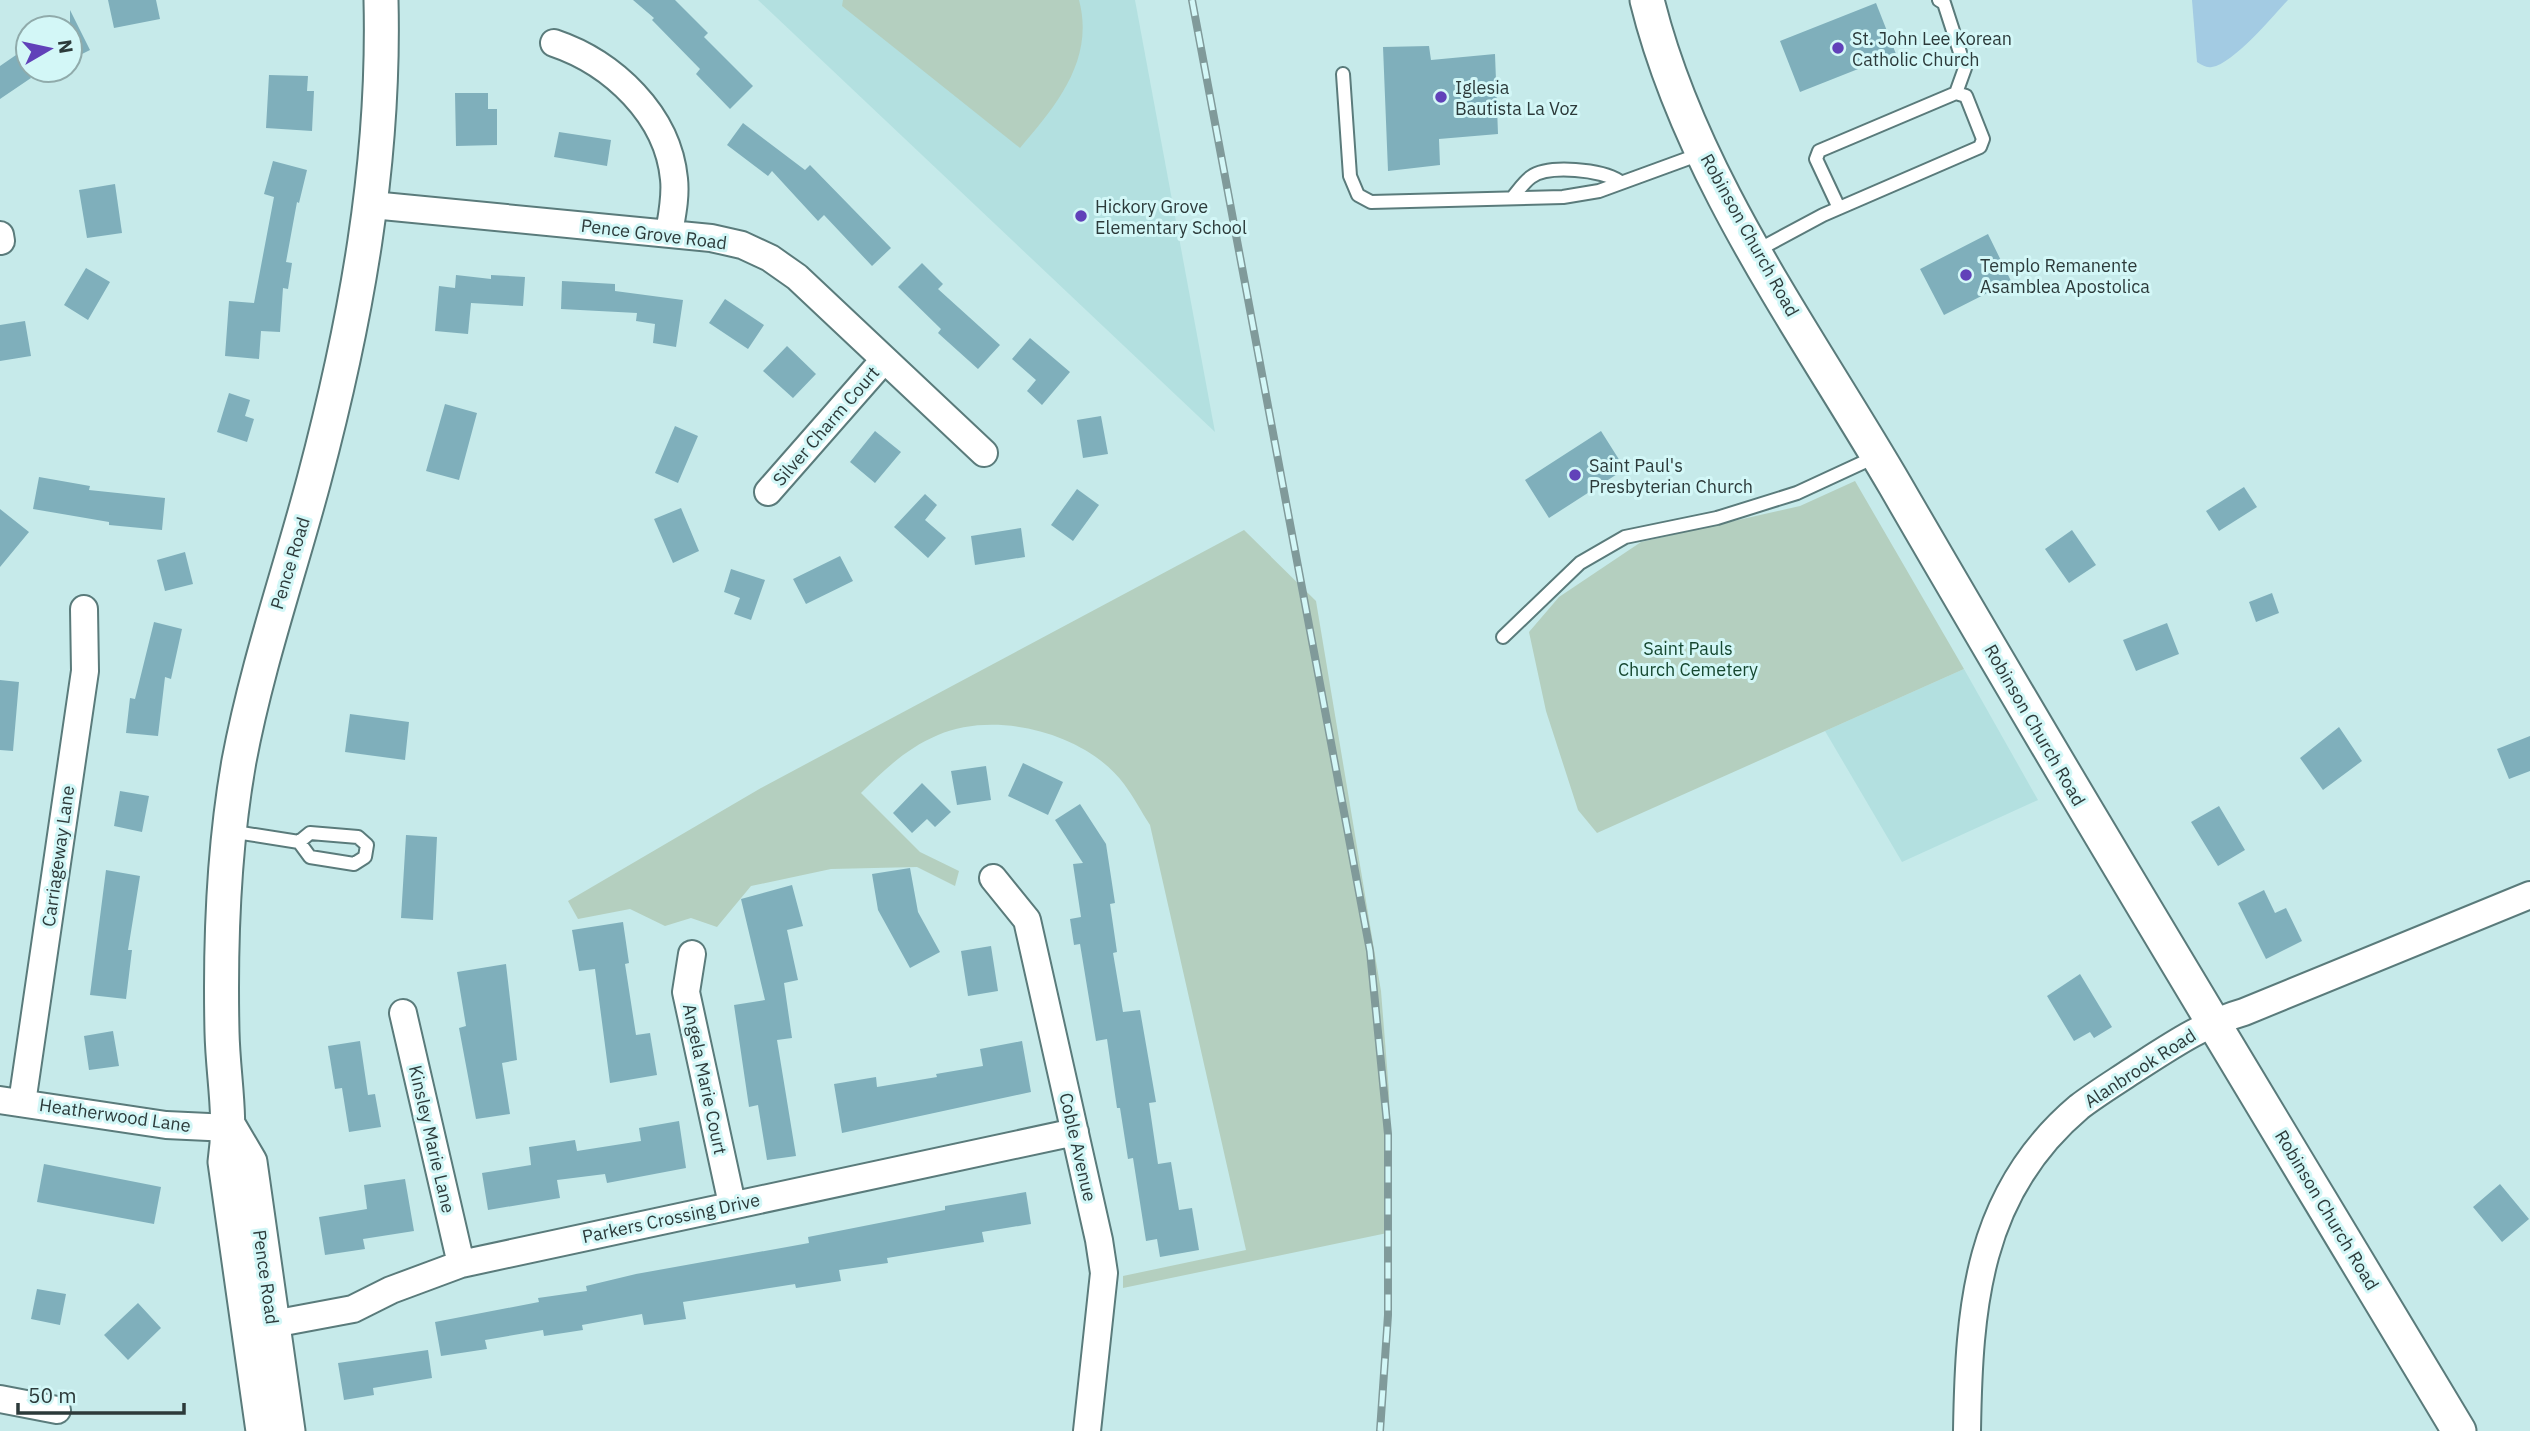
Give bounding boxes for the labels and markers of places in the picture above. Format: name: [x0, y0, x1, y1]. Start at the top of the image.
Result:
place label: St. John Lee Korean Catholic Church: [1852, 27, 2012, 71]
marker: St. John Lee Korean Catholic Church: [1830, 40, 1846, 56]
place label: Iglesia Bautista La Voz: [1455, 76, 1578, 120]
marker: Iglesia Bautista La Voz: [1433, 89, 1449, 105]
place label: Hickory Grove Elementary School: [1095, 195, 1247, 239]
marker: Hickory Grove Elementary School: [1073, 208, 1089, 224]
place label: Templo Remanente Asamblea Apostolica: [1980, 254, 2150, 298]
marker: Templo Remanente Asamblea Apostolica: [1958, 267, 1974, 283]
place label: Saint Paul's Presbyterian Church: [1589, 454, 1753, 498]
marker: Saint Paul's Presbyterian Church: [1567, 467, 1583, 483]

